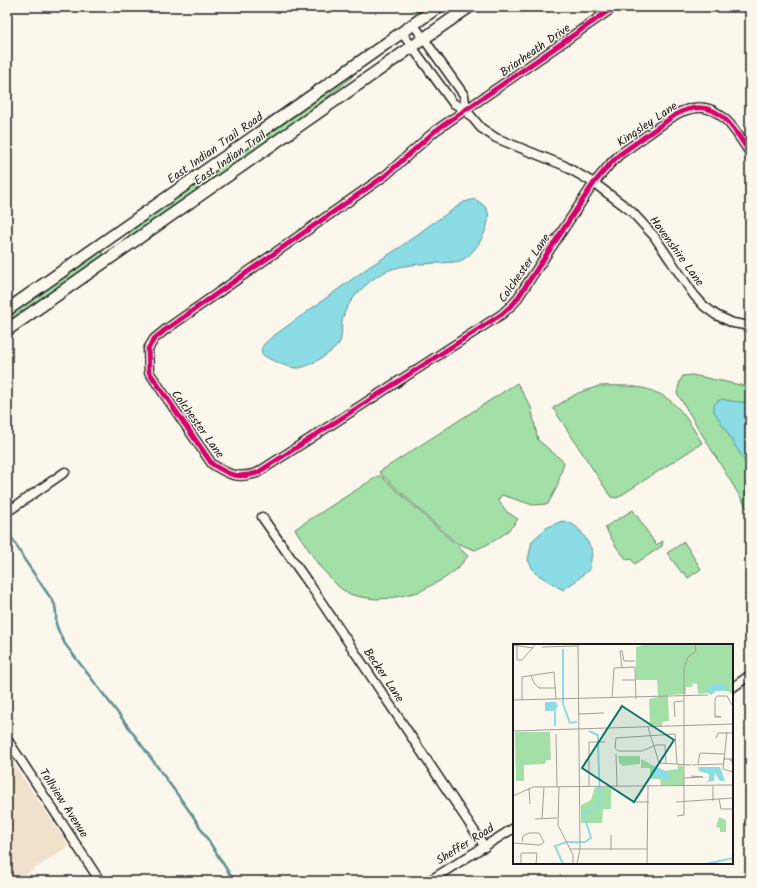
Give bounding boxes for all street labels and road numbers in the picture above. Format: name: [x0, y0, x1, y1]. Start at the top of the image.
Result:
street label: Briarheath Drive: [496, 19, 575, 82]
street label: Kingsley Lane: [613, 97, 682, 152]
street label: East Indian Trail Road: [164, 109, 266, 187]
street label: East Indian Trail: [191, 128, 269, 188]
street label: Havenshire Lane: [644, 212, 709, 291]
street label: Colchester Lane: [493, 229, 556, 307]
street label: Colchester Lane: [166, 386, 229, 463]
street label: Becker Lane: [358, 644, 409, 707]
street label: Tollview Avenue: [34, 765, 93, 842]
street label: Sheffer Road: [432, 818, 499, 870]

